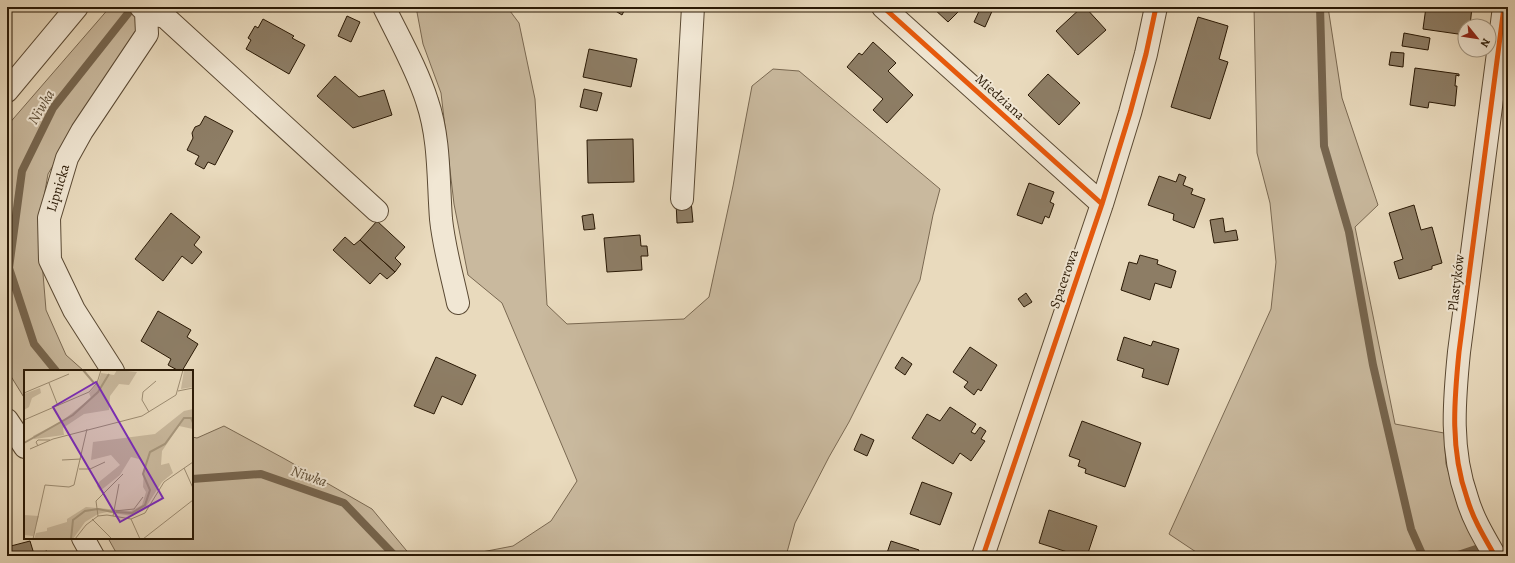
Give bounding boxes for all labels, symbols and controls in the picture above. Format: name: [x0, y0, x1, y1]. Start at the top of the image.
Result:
north arrow: [1457, 18, 1497, 58]
text: N: [1477, 36, 1494, 50]
street label: Miedziana: [971, 70, 1029, 125]
water label: Niwka: [23, 86, 59, 128]
street label: Lipnicka: [42, 161, 74, 214]
street label: Spacerowa: [1045, 246, 1083, 311]
street label: Plastyków: [1443, 253, 1469, 313]
inset map: [24, 370, 193, 539]
water label: Niwka: [288, 461, 330, 492]

